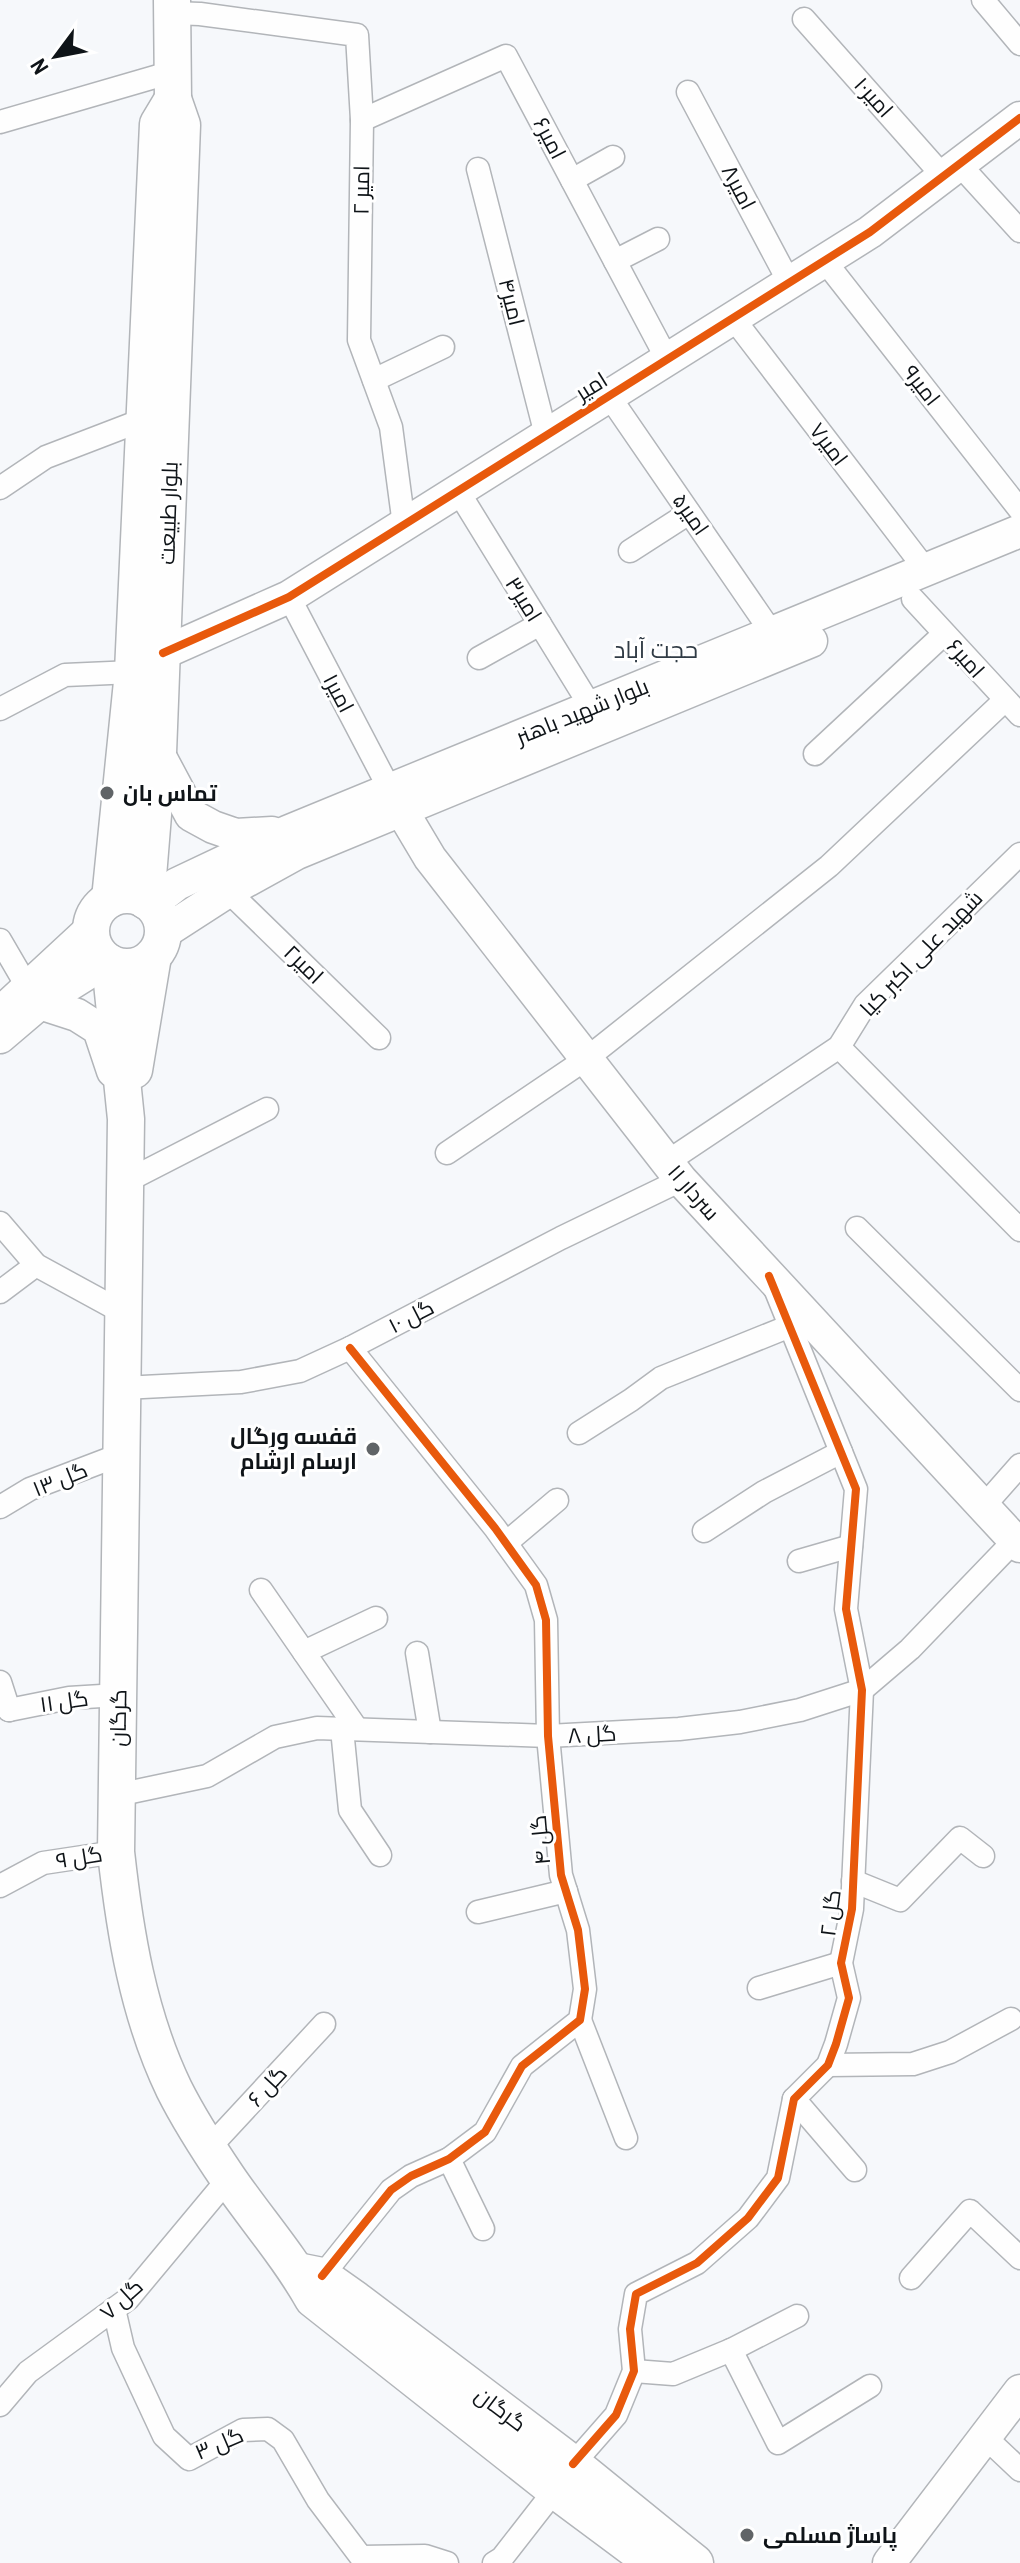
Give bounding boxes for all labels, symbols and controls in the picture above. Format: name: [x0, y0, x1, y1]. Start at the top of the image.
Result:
north arrow: [16, 16, 96, 96]
text: N: [23, 53, 55, 80]
street label: امیر۱۰: [848, 70, 900, 124]
street label: امیر۶: [527, 112, 573, 164]
street label: امیر۸: [715, 159, 763, 215]
street label: امیر ۲: [346, 165, 376, 215]
street label: امیر۴: [492, 275, 532, 329]
street label: امیر۹: [896, 358, 948, 412]
street label: امیر: [567, 365, 613, 409]
street label: امیر۷: [803, 416, 855, 472]
street label: بلوار طبیعت: [151, 461, 185, 565]
street label: امیر۵: [666, 487, 716, 541]
street label: امیر۳: [499, 571, 549, 627]
street label: امیر۶: [940, 632, 992, 684]
district label: حجت آباد: [614, 633, 698, 665]
street label: امیر۱: [316, 668, 362, 718]
street label: بلوار شهید باهنر: [509, 671, 653, 752]
place label: تماس بان: [123, 778, 218, 808]
marker: تماس بان: [98, 784, 116, 802]
street label: شهید علی اکبر کیا: [853, 883, 989, 1023]
street label: امیر۲: [277, 938, 331, 990]
street label: سردار ۱۱: [661, 1157, 727, 1227]
street label: گل ۱۰: [383, 1292, 439, 1340]
place label: قفسه ورگال ارسام ارشام: [230, 1421, 357, 1477]
marker: قفسه ورگال ارسام ارشام: [364, 1440, 382, 1458]
street label: گل ۱۳: [28, 1454, 92, 1504]
street label: گل ۱۱: [38, 1683, 90, 1719]
street label: گرگان: [103, 1689, 133, 1747]
street label: گل ۸: [567, 1718, 617, 1750]
street label: گل ۴: [523, 1814, 557, 1866]
street label: گل ۹: [54, 1839, 104, 1875]
street label: گل ۲: [812, 1888, 848, 1938]
street label: گل ۶: [240, 2059, 294, 2113]
street label: گل ۷: [93, 2271, 149, 2327]
street label: گرگان: [469, 2380, 533, 2438]
street label: گل ۳: [190, 2419, 248, 2467]
place label: پاساژ مسلمی: [763, 2520, 897, 2551]
marker: پاساژ مسلمی: [738, 2526, 756, 2544]

